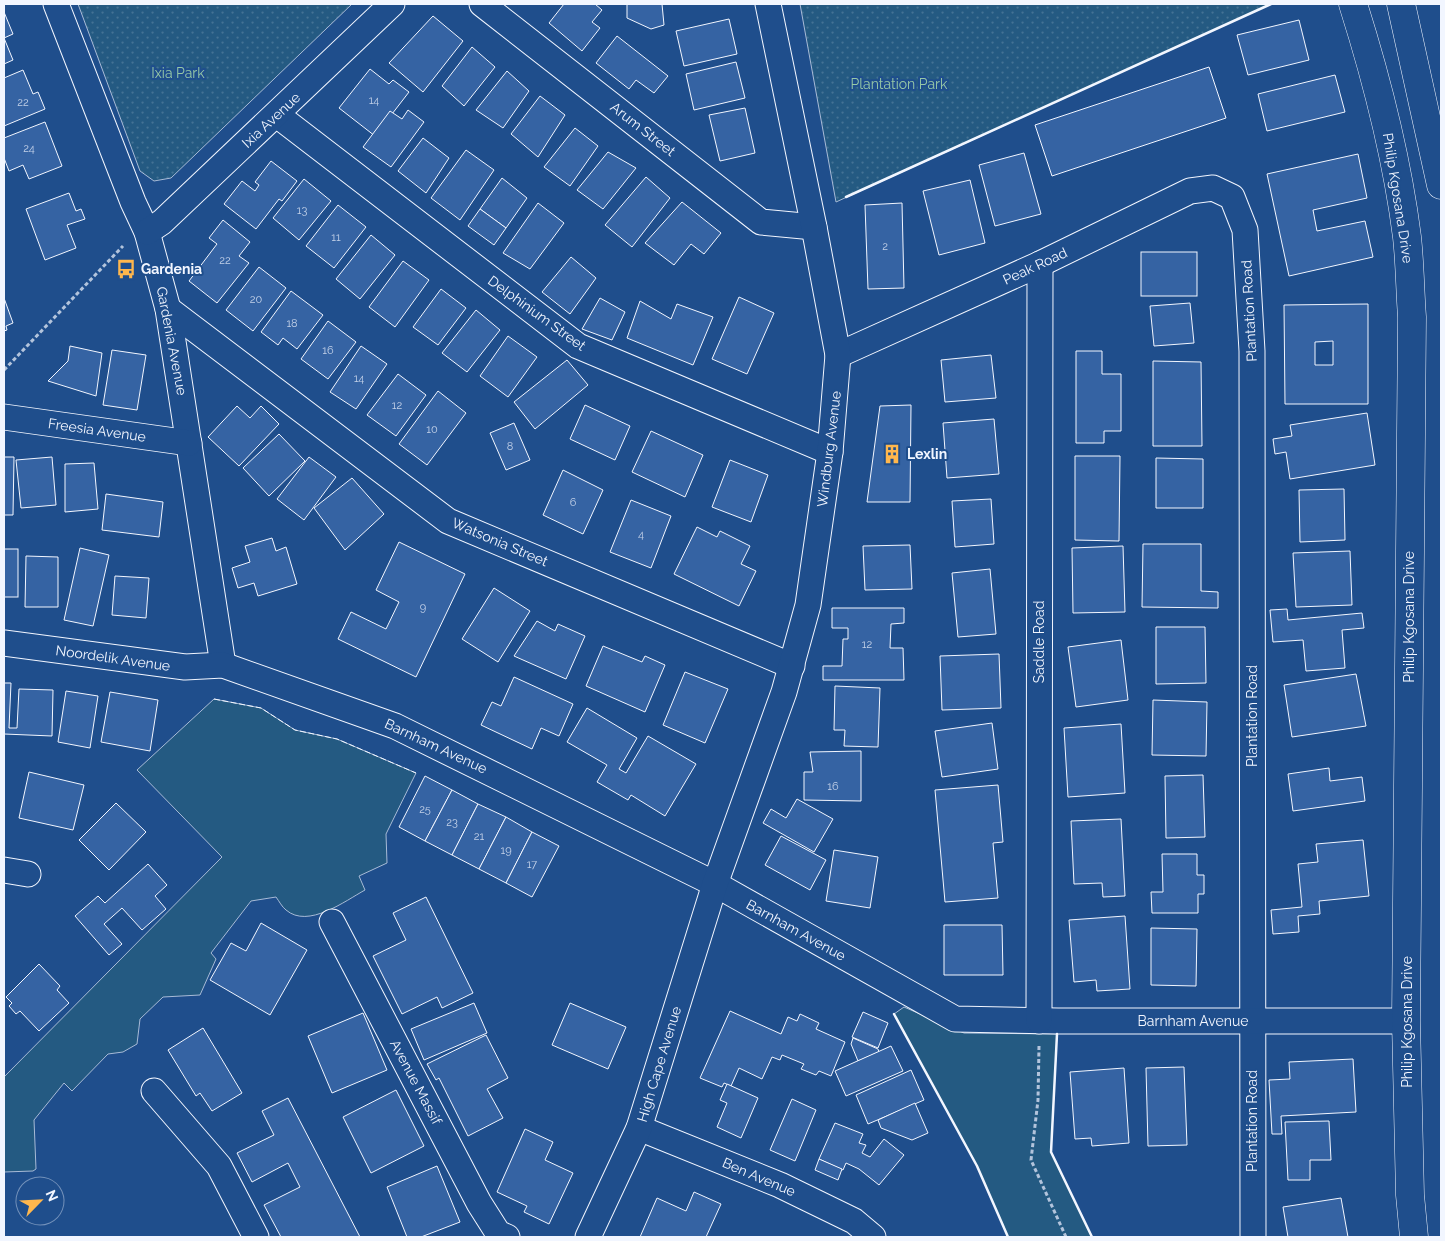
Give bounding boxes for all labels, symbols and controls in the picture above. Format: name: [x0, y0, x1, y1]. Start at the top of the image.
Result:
park label: Ixia Park: [151, 65, 205, 81]
park label: Plantation Park: [851, 76, 948, 92]
street label: Ixia Avenue: [239, 89, 303, 151]
house number: 14: [369, 94, 379, 107]
house number: 22: [17, 96, 29, 109]
street label: Arum Street: [607, 99, 679, 159]
street label: Philip Kgosana Drive: [1380, 132, 1416, 264]
house number: 24: [23, 142, 35, 155]
house number: 13: [297, 204, 307, 217]
house number: 11: [331, 231, 341, 244]
house number: 2: [882, 240, 888, 253]
street label: Peak Road: [1000, 244, 1070, 288]
house number: 22: [219, 254, 231, 267]
bus stop icon: Gardenia: [115, 258, 137, 280]
street label: Plantation Road: [1238, 260, 1260, 362]
place label: Gardenia: [141, 261, 202, 277]
street label: Delphinium Street: [485, 272, 589, 354]
street label: Gardenia Avenue: [154, 285, 190, 397]
house number: 20: [250, 293, 262, 306]
house number: 18: [286, 317, 298, 330]
house number: 16: [322, 344, 334, 357]
house number: 14: [354, 372, 364, 385]
street label: Windburg Avenue: [814, 390, 844, 508]
house number: 12: [392, 399, 402, 412]
street label: Freesia Avenue: [47, 415, 147, 445]
house number: 10: [426, 423, 438, 436]
house number: 8: [507, 440, 513, 453]
building icon: Lexlin: [881, 443, 903, 465]
place label: Lexlin: [907, 446, 947, 462]
house number: 6: [570, 496, 577, 509]
street label: Watsonia Street: [450, 515, 551, 570]
house number: 4: [638, 528, 644, 541]
street label: Philip Kgosana Drive: [1401, 551, 1417, 683]
house number: 9: [420, 601, 426, 614]
street label: Saddle Road: [1031, 601, 1047, 683]
house number: 12: [862, 638, 872, 651]
street label: Noordelik Avenue: [55, 642, 171, 674]
street label: Plantation Road: [1244, 665, 1260, 767]
street label: Barnham Avenue: [382, 715, 490, 777]
house number: 16: [827, 780, 839, 793]
house number: 25: [419, 803, 431, 816]
house number: 23: [446, 816, 458, 829]
house number: 21: [474, 830, 485, 843]
house number: 19: [500, 844, 512, 857]
house number: 17: [527, 858, 537, 871]
street label: Barnham Avenue: [744, 896, 848, 964]
street label: Philip Kgosana Drive: [1399, 956, 1415, 1088]
street label: High Cape Avenue: [634, 1004, 684, 1124]
street label: Barnham Avenue: [1138, 1013, 1248, 1029]
street label: Avenue Massif: [387, 1037, 446, 1128]
street label: Plantation Road: [1244, 1070, 1260, 1172]
street label: Ben Avenue: [720, 1154, 798, 1200]
north arrow: [15, 1176, 65, 1226]
text: N: [42, 1188, 61, 1204]

